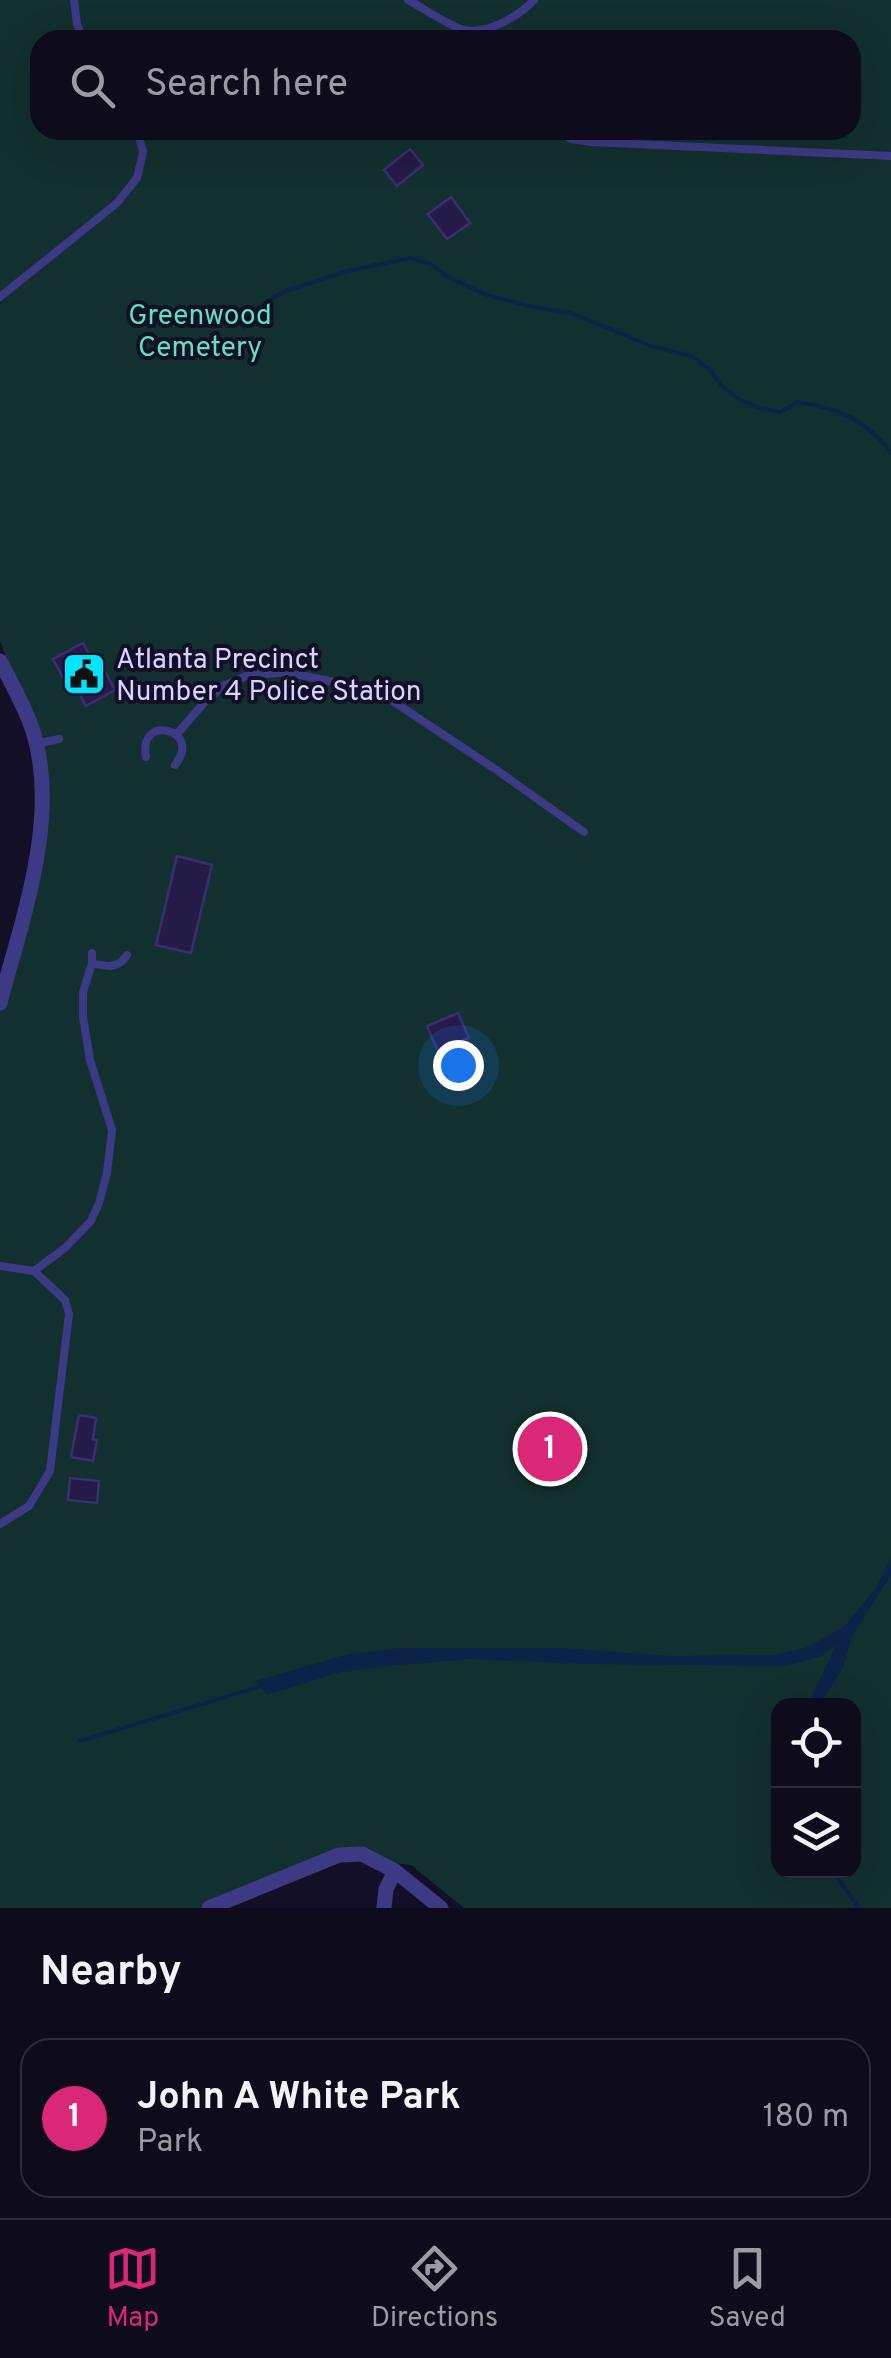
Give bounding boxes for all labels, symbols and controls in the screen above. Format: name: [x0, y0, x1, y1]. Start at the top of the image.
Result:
search box: [30, 30, 861, 140]
icon: search: [65, 58, 120, 113]
text: Search here: [145, 61, 348, 110]
park label: Greenwood Cemetery: [128, 299, 272, 367]
place label: Atlanta Precinct Number 4 Police Station: [116, 643, 422, 711]
public building icon: Atlanta Precinct Number 4 Police Station: [61, 651, 107, 697]
your location: [433, 1040, 484, 1091]
pin: 1: [518, 1412, 582, 1486]
map controls: [771, 1698, 861, 1878]
button: locate: [771, 1698, 861, 1788]
button: layers: [771, 1788, 861, 1878]
text: Nearby: [40, 1947, 182, 2000]
text: John A White Park: [137, 2074, 461, 2123]
text: 1: [68, 2098, 81, 2138]
text: 180 m: [763, 2098, 849, 2138]
text: Park: [137, 2123, 203, 2163]
tab: Map: [105, 2241, 160, 2337]
tab: Directions: [371, 2241, 498, 2337]
tab: Saved: [709, 2241, 786, 2337]

